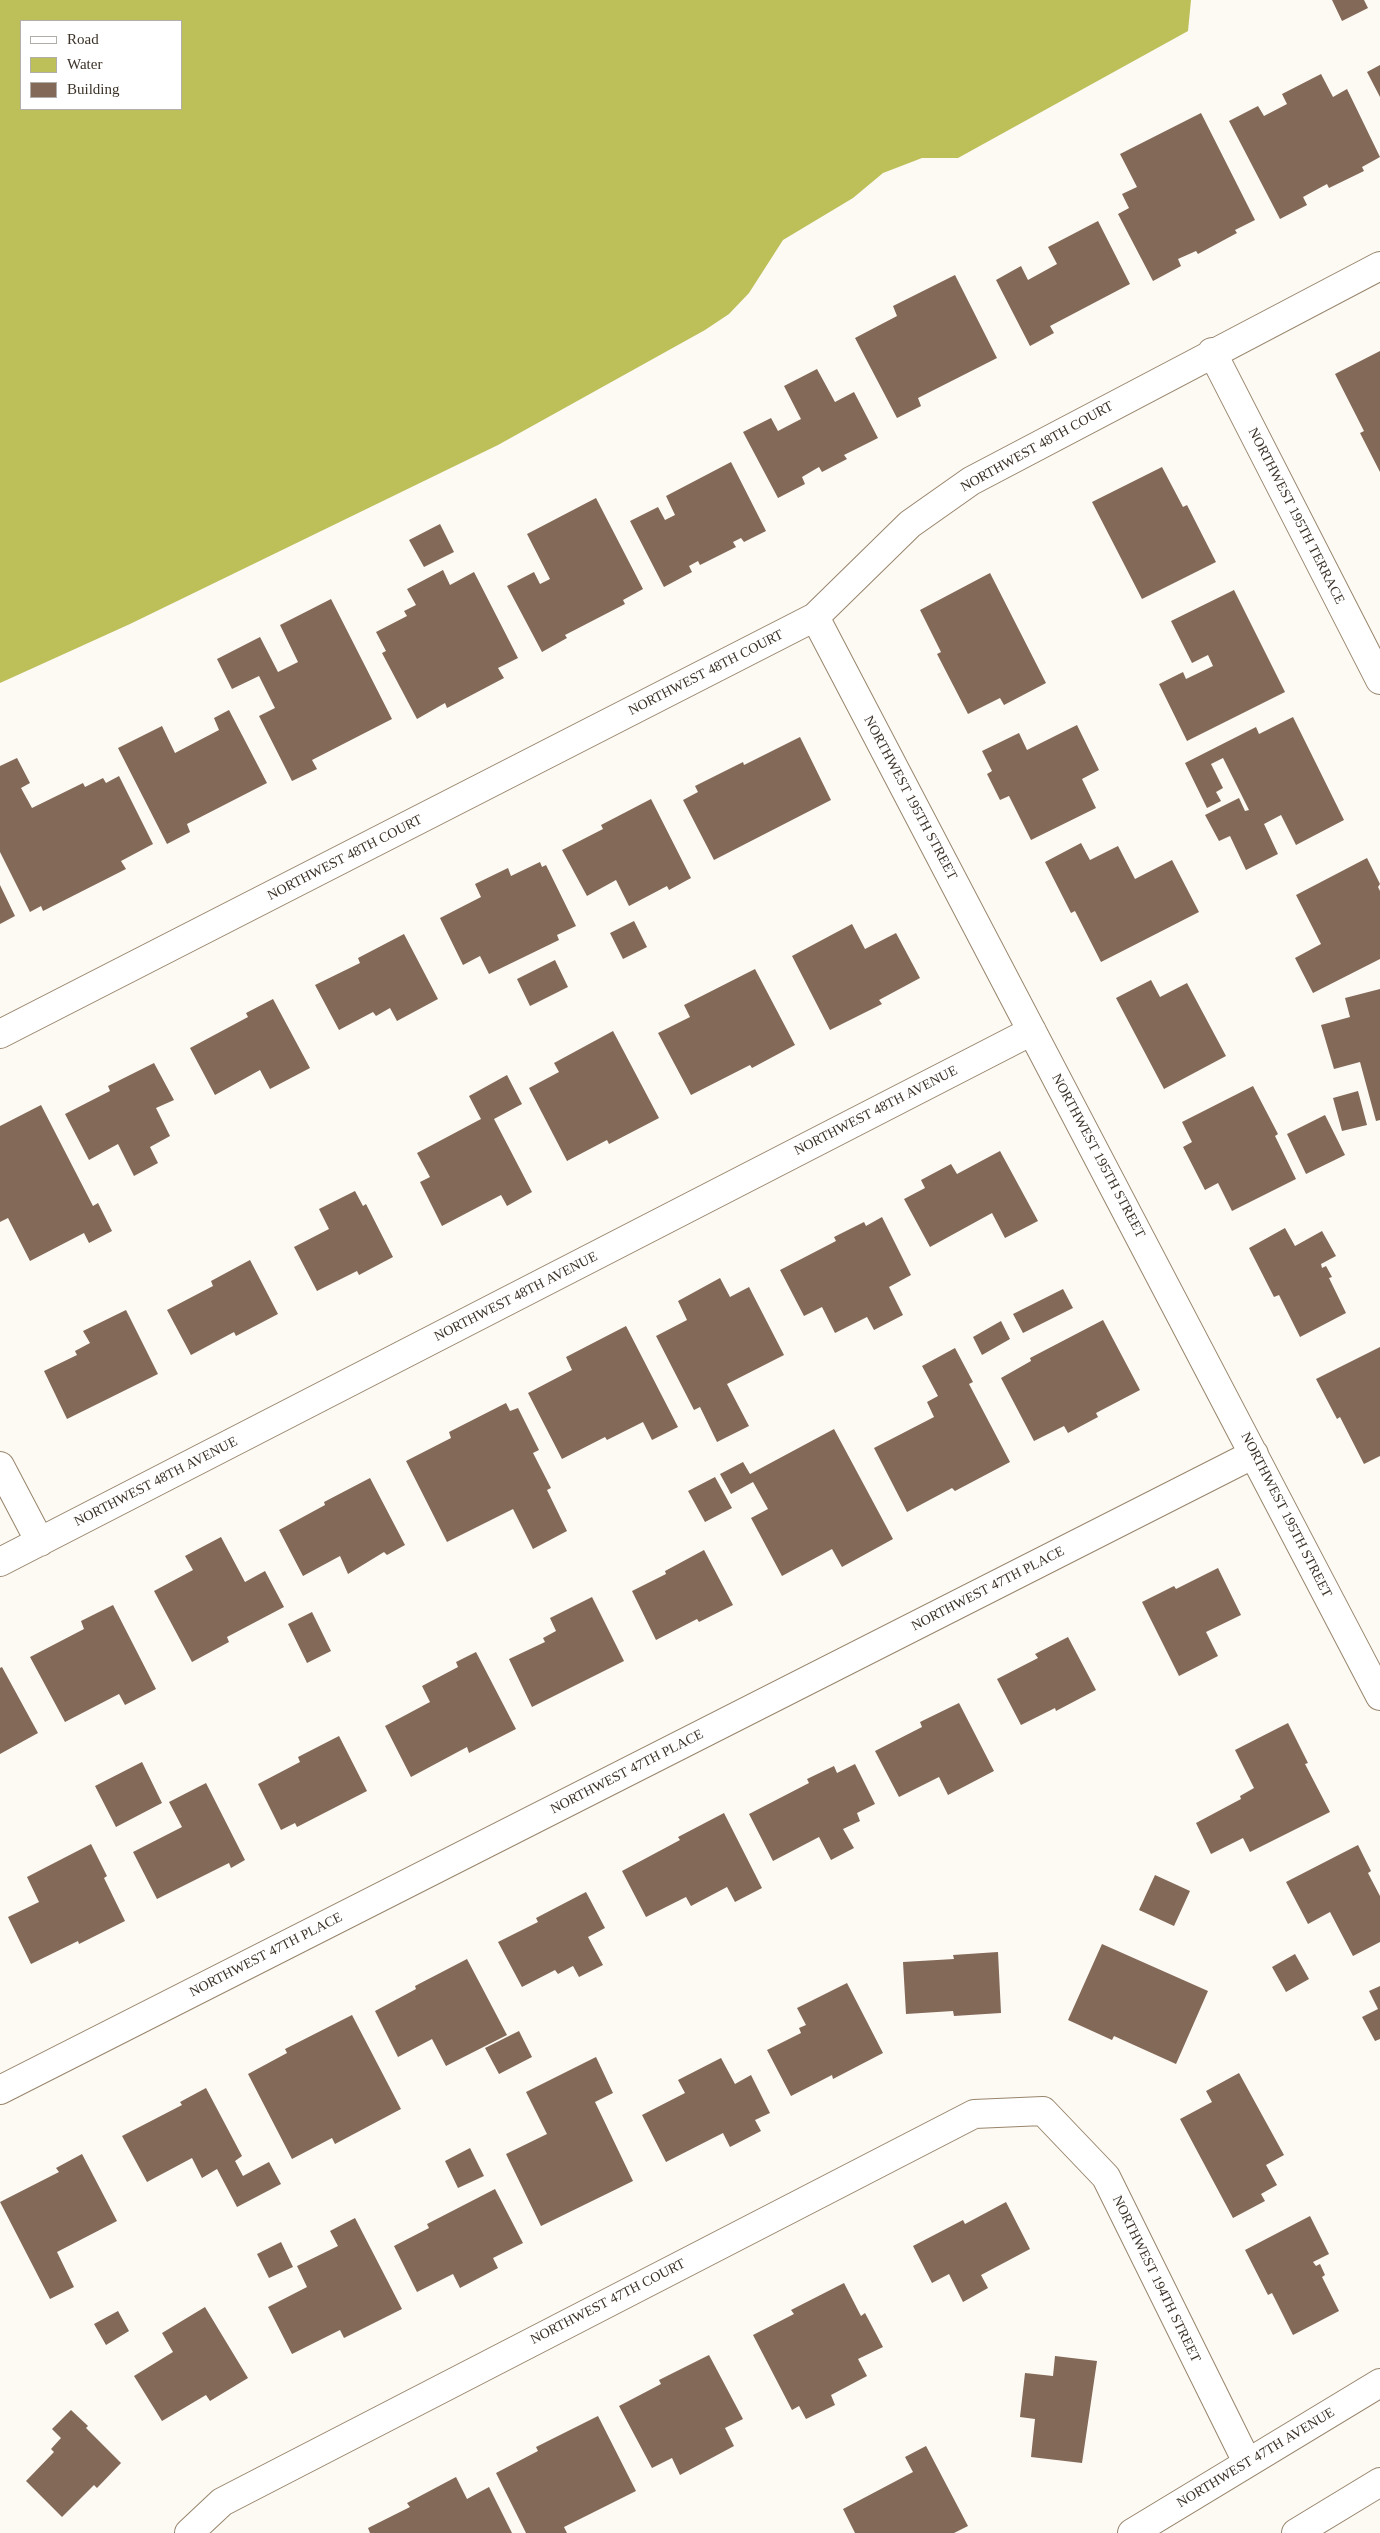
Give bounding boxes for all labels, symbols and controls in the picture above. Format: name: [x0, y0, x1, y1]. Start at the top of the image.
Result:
legend: [20, 20, 182, 110]
text: Road: [67, 31, 99, 47]
text: Water: [67, 56, 102, 72]
text: Building: [67, 81, 120, 97]
street label: NORTHWEST 48TH COURT: [958, 398, 1116, 496]
street label: NORTHWEST 195TH TERRACE: [1244, 425, 1348, 607]
street label: NORTHWEST 48TH COURT: [626, 627, 786, 719]
street label: NORTHWEST 195TH STREET: [860, 713, 960, 883]
street label: NORTHWEST 48TH COURT: [265, 812, 425, 904]
street label: NORTHWEST 48TH AVENUE: [792, 1062, 960, 1160]
street label: NORTHWEST 195TH STREET: [1048, 1071, 1148, 1241]
street label: NORTHWEST 48TH AVENUE: [432, 1248, 600, 1346]
street label: NORTHWEST 195TH STREET: [1237, 1429, 1335, 1601]
street label: NORTHWEST 48TH AVENUE: [72, 1433, 240, 1531]
street label: NORTHWEST 47TH PLACE: [909, 1543, 1067, 1635]
street label: NORTHWEST 47TH PLACE: [548, 1726, 706, 1818]
street label: NORTHWEST 47TH PLACE: [187, 1909, 345, 2001]
street label: NORTHWEST 194TH STREET: [1108, 2193, 1204, 2365]
street label: NORTHWEST 47TH COURT: [528, 2256, 688, 2348]
street label: NORTHWEST 47TH AVENUE: [1174, 2404, 1338, 2512]

